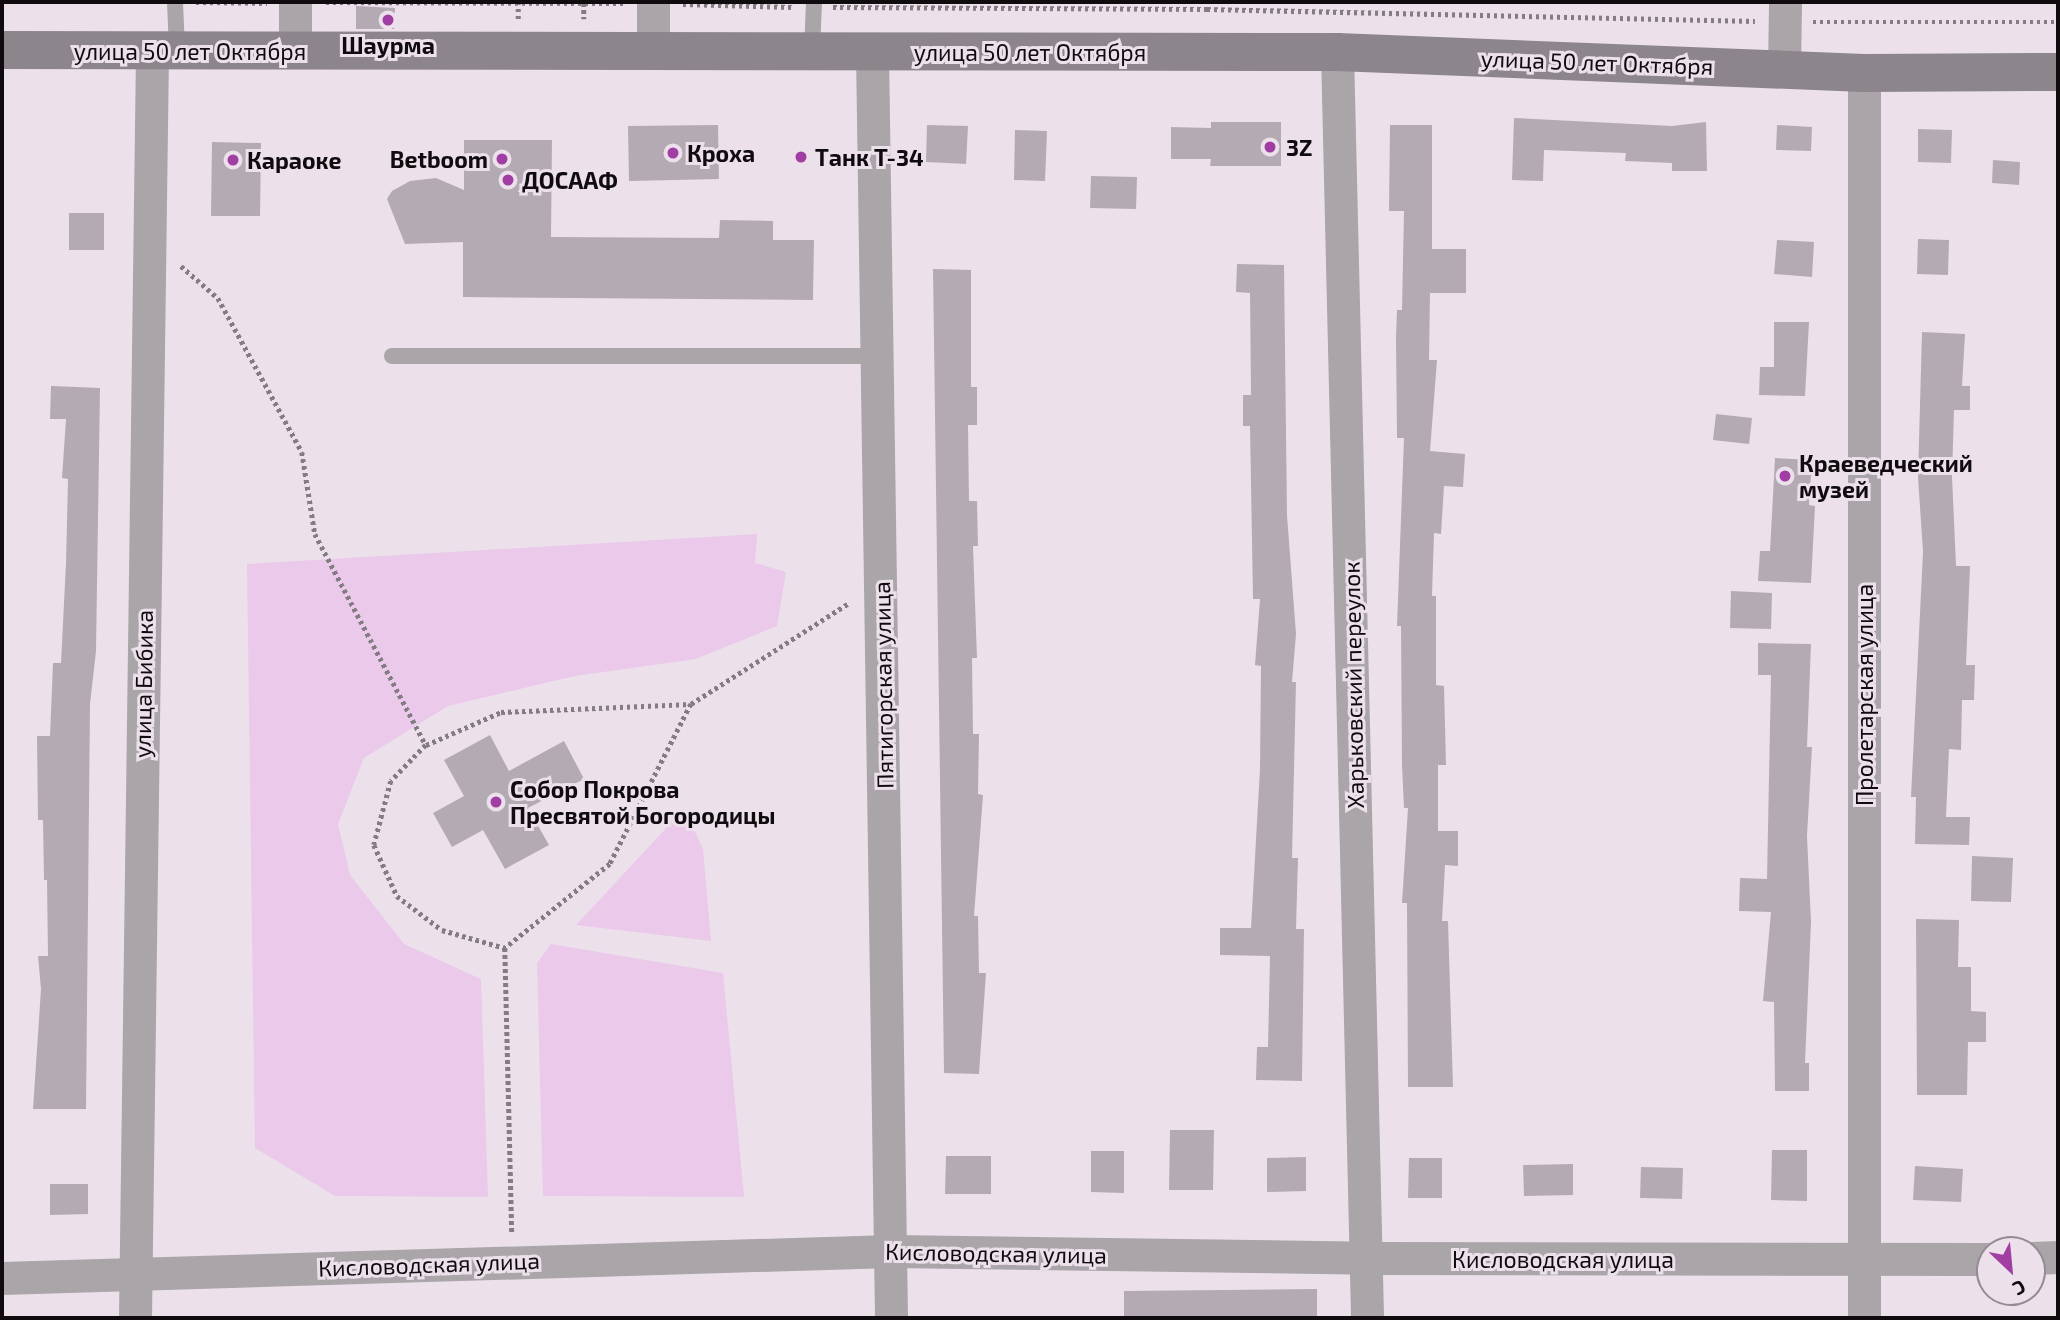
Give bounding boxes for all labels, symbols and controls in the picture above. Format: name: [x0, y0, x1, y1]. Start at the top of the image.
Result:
marker: Шаурма: [380, 12, 396, 28]
place label: Шаурма: [341, 31, 435, 59]
street label: улица 50 лет Октября: [74, 37, 306, 65]
street label: улица 50 лет Октября: [914, 38, 1146, 66]
street label: улица 50 лет Октября: [1480, 44, 1714, 80]
place label: 3Z: [1286, 133, 1313, 161]
marker: 3Z: [1260, 137, 1280, 157]
place label: Кроха: [687, 139, 755, 167]
place label: Танк Т-34: [815, 143, 924, 171]
place label: Betboom: [390, 145, 488, 173]
marker: Кроха: [665, 145, 681, 161]
place label: Караоке: [247, 146, 341, 174]
marker: Танк Т-34: [793, 149, 809, 165]
marker: Betboom: [494, 151, 510, 167]
marker: Караоке: [225, 152, 241, 168]
place label: ДОСААФ: [522, 166, 618, 194]
marker: ДОСААФ: [500, 172, 516, 188]
place label: Краеведческий музей: [1799, 449, 1973, 503]
marker: Краеведческий музей: [1777, 468, 1793, 484]
street label: Харьковский переулок: [1337, 561, 1369, 809]
street label: Пятигорская улица: [867, 581, 899, 789]
street label: Пролетарская улица: [1850, 584, 1878, 806]
street label: улица Бибика: [128, 610, 158, 758]
place label: Собор Покрова Пресвятой Богородицы: [510, 775, 775, 829]
marker: Собор Покрова Пресвятой Богородицы: [488, 794, 504, 810]
north arrow: [1976, 1236, 2046, 1306]
street label: Кисловодская улица: [885, 1237, 1107, 1269]
street label: Кисловодская улица: [1452, 1245, 1674, 1273]
street label: Кисловодская улица: [318, 1246, 540, 1282]
text: С: [2009, 1276, 2030, 1301]

